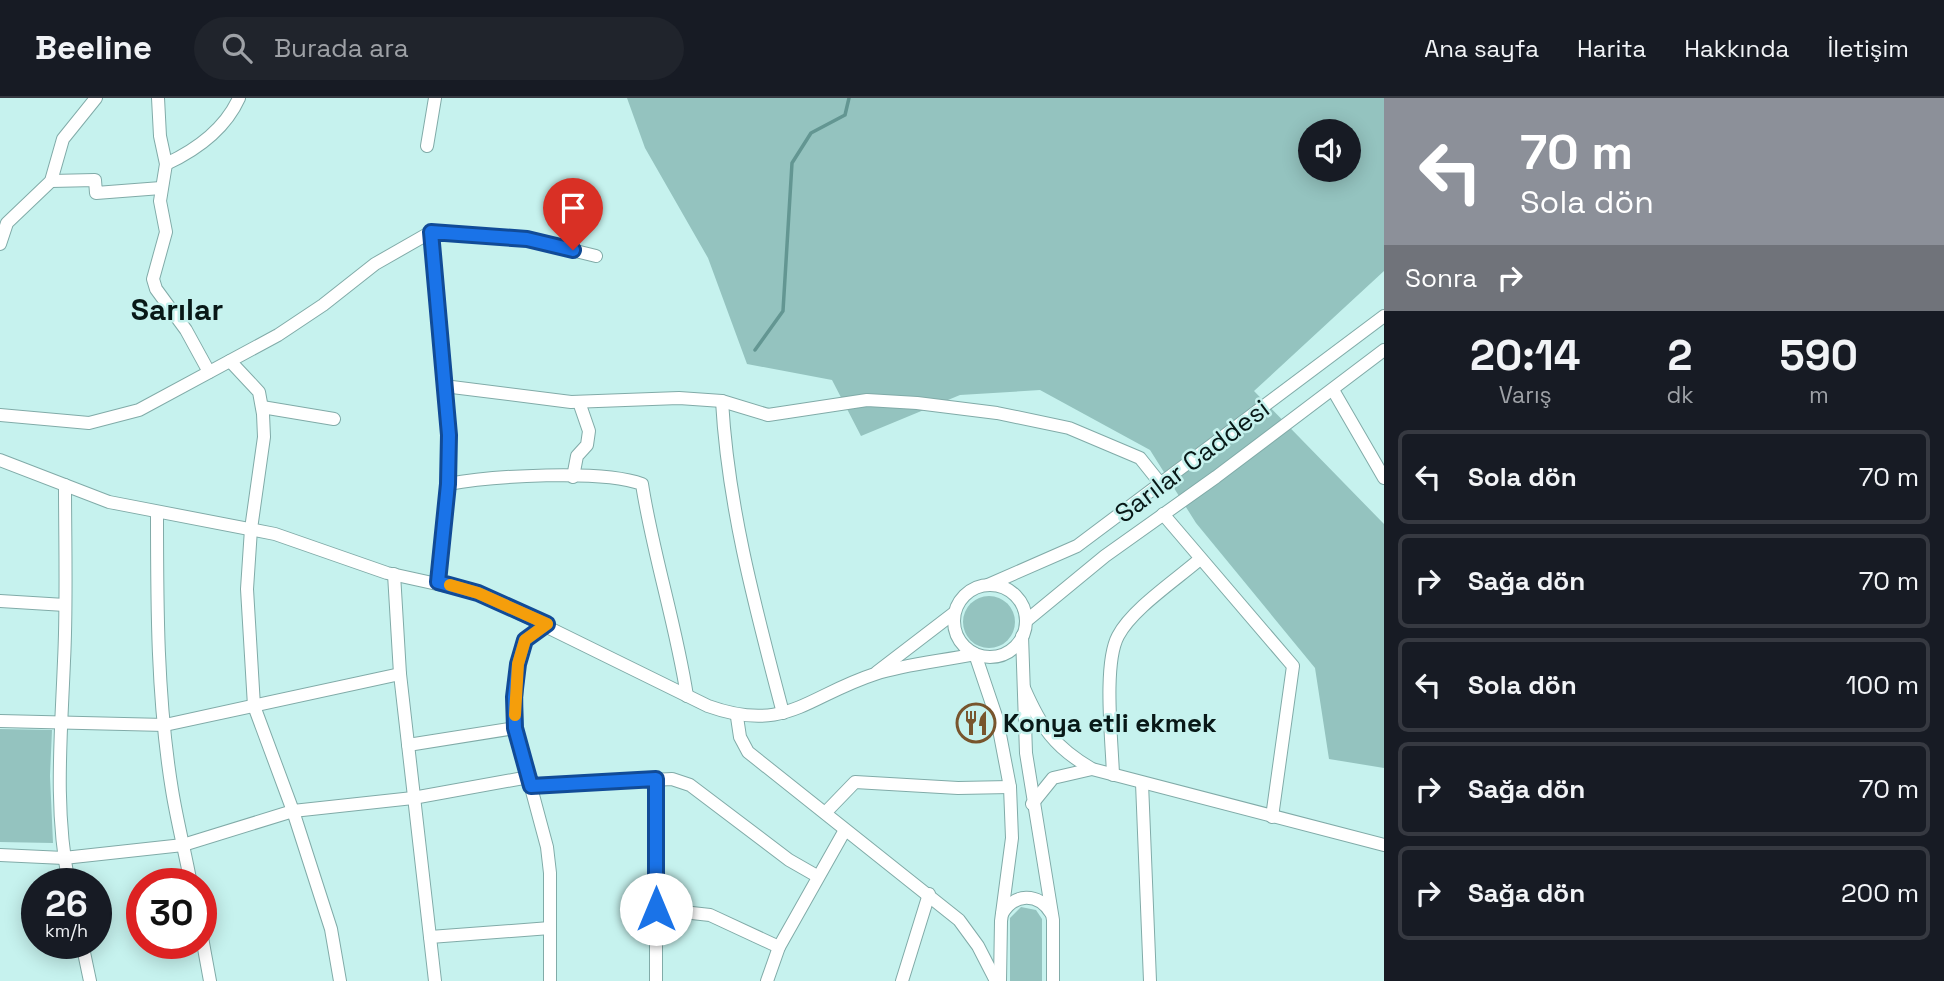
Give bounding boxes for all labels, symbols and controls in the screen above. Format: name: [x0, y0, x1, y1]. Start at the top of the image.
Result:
search box: [194, 17, 684, 80]
text: Beeline: [35, 27, 152, 69]
icon: search: [218, 29, 256, 67]
text: Burada ara: [274, 31, 409, 65]
text: Ana sayfa: [1424, 33, 1539, 64]
text: Harita: [1577, 33, 1646, 64]
text: Hakkında: [1684, 33, 1789, 64]
text: İletişim: [1827, 33, 1909, 64]
map controls: [1298, 119, 1361, 182]
button: sound: [1298, 119, 1361, 182]
text: 70 m: [1520, 121, 1633, 183]
icon: left: [1405, 126, 1496, 217]
pin: [543, 178, 603, 250]
text: Sola dön: [1520, 182, 1654, 222]
icon: arrive: [554, 189, 592, 227]
icon: right: [1491, 259, 1529, 297]
text: Sonra: [1405, 261, 1477, 295]
district label: Sarılar: [131, 290, 223, 329]
text: 20:14: [1470, 329, 1580, 382]
text: 2: [1668, 329, 1692, 382]
text: 590: [1780, 329, 1858, 382]
text: Varış: [1499, 380, 1552, 410]
text: dk: [1666, 380, 1694, 410]
text: m: [1809, 380, 1829, 410]
street label: Sarılar Caddesi: [1108, 392, 1276, 530]
icon: left: [1409, 458, 1447, 496]
text: Sola dön: [1468, 460, 1577, 494]
text: 70 m: [1859, 460, 1919, 494]
icon: right: [1409, 562, 1447, 600]
text: Sağa dön: [1468, 564, 1585, 598]
text: 70 m: [1859, 564, 1919, 598]
icon: left: [1409, 666, 1447, 704]
text: Sola dön: [1468, 668, 1577, 702]
text: 100 m: [1846, 668, 1919, 702]
restaurant icon: Konya etli ekmek: [955, 702, 997, 744]
place label: Konya etli ekmek: [1003, 706, 1217, 740]
icon: right: [1409, 770, 1447, 808]
text: Sağa dön: [1468, 772, 1585, 806]
text: 70 m: [1859, 772, 1919, 806]
speed limit sign: 30: [126, 868, 217, 959]
position arrow: [619, 872, 693, 946]
icon: right: [1409, 874, 1447, 912]
text: Sağa dön: [1468, 876, 1585, 910]
text: 200 m: [1841, 876, 1919, 910]
text: 26: [45, 882, 88, 926]
text: km/h: [45, 919, 88, 942]

